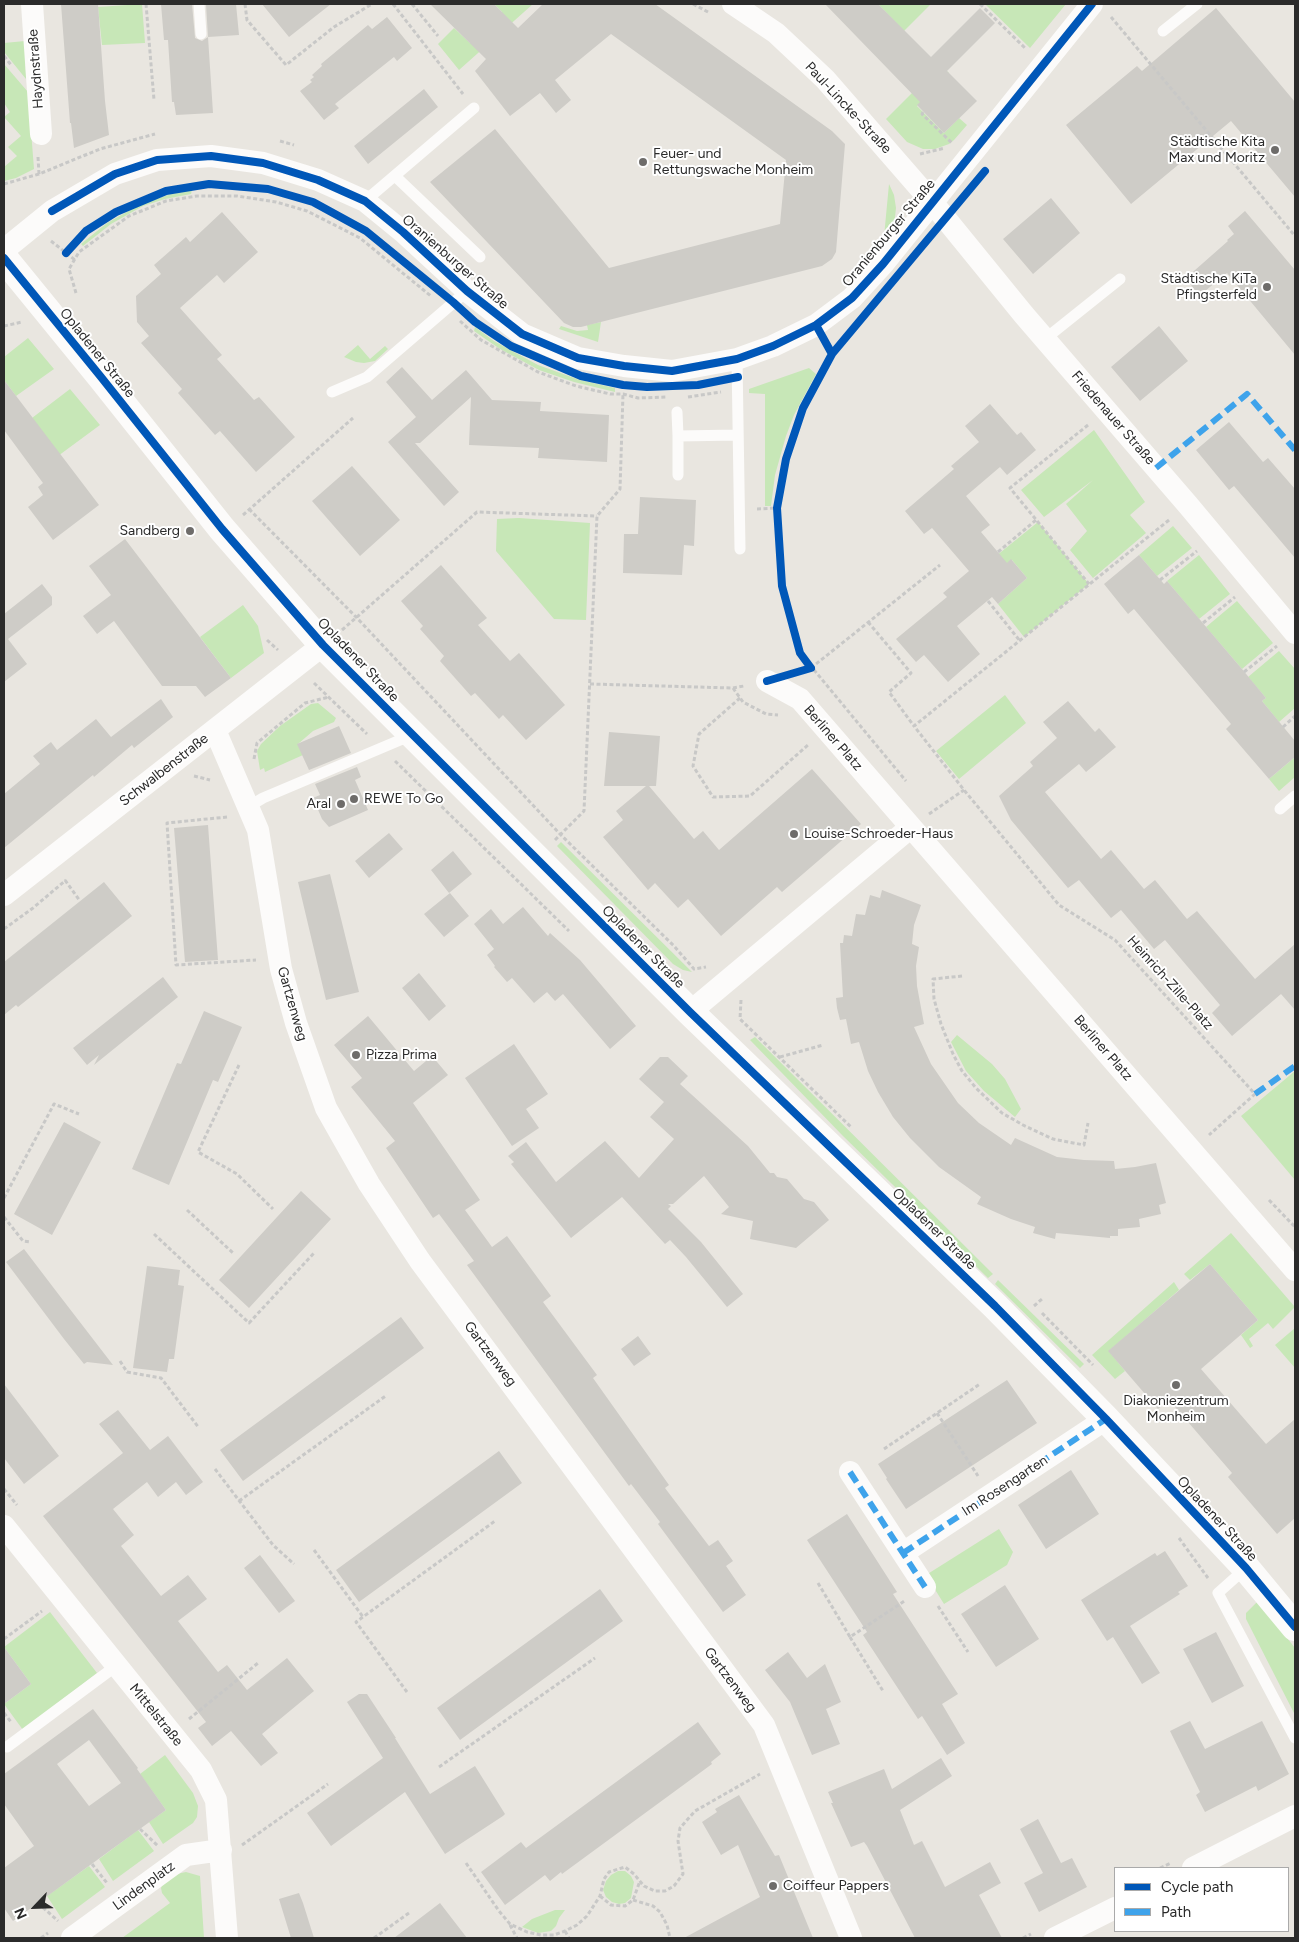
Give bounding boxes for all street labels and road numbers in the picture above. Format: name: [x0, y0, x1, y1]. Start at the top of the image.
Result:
street label: Haydnstraße: [25, 29, 47, 109]
street label: Paul-Lincke-Straße: [801, 59, 895, 157]
street label: Oranienburger Straße: [839, 176, 939, 290]
street label: Oranienburger Straße: [398, 211, 512, 313]
street label: Opladener Straße: [56, 305, 138, 401]
street label: Friedenauer Straße: [1068, 368, 1158, 468]
street label: Opladener Straße: [314, 615, 402, 705]
street label: Berliner Platz: [800, 702, 866, 774]
street label: Schwalbenstraße: [116, 730, 212, 810]
street label: Opladener Straße: [598, 902, 688, 992]
street label: Heinrich-Zille-Platz: [1123, 933, 1217, 1033]
street label: Gartzenweg: [273, 965, 311, 1043]
street label: Berliner Platz: [1070, 1012, 1136, 1084]
street label: Opladener Straße: [889, 1185, 979, 1273]
street label: Gartzenweg: [460, 1318, 520, 1390]
street label: Im Rosengarten: [959, 1452, 1051, 1520]
street label: Opladener Straße: [1173, 1473, 1261, 1565]
street label: Gartzenweg: [700, 1644, 760, 1716]
street label: Mittelstraße: [126, 1680, 186, 1750]
street label: Lindenplatz: [110, 1858, 178, 1914]

